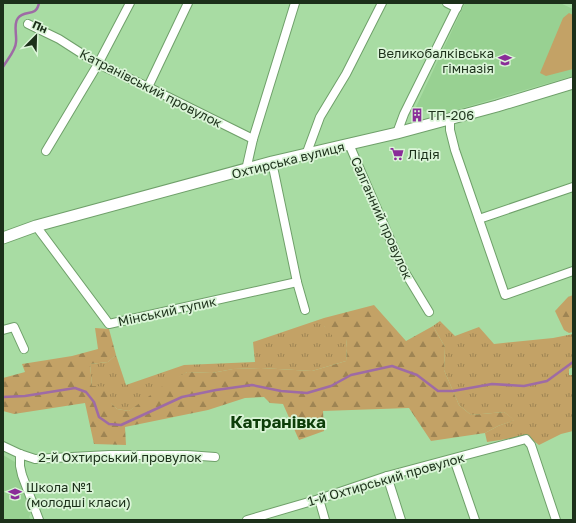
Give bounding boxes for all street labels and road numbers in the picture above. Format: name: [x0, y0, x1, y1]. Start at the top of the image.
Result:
street label: Катранівський провулок: [77, 45, 225, 131]
street label: Охтирська вулиця: [230, 138, 346, 182]
street label: Салганний провулок: [348, 154, 416, 282]
street label: Мінський тупик: [116, 293, 218, 329]
street label: 2-й Охтирський провулок: [38, 449, 202, 465]
street label: 1-й Охтирський провулок: [306, 449, 467, 509]

